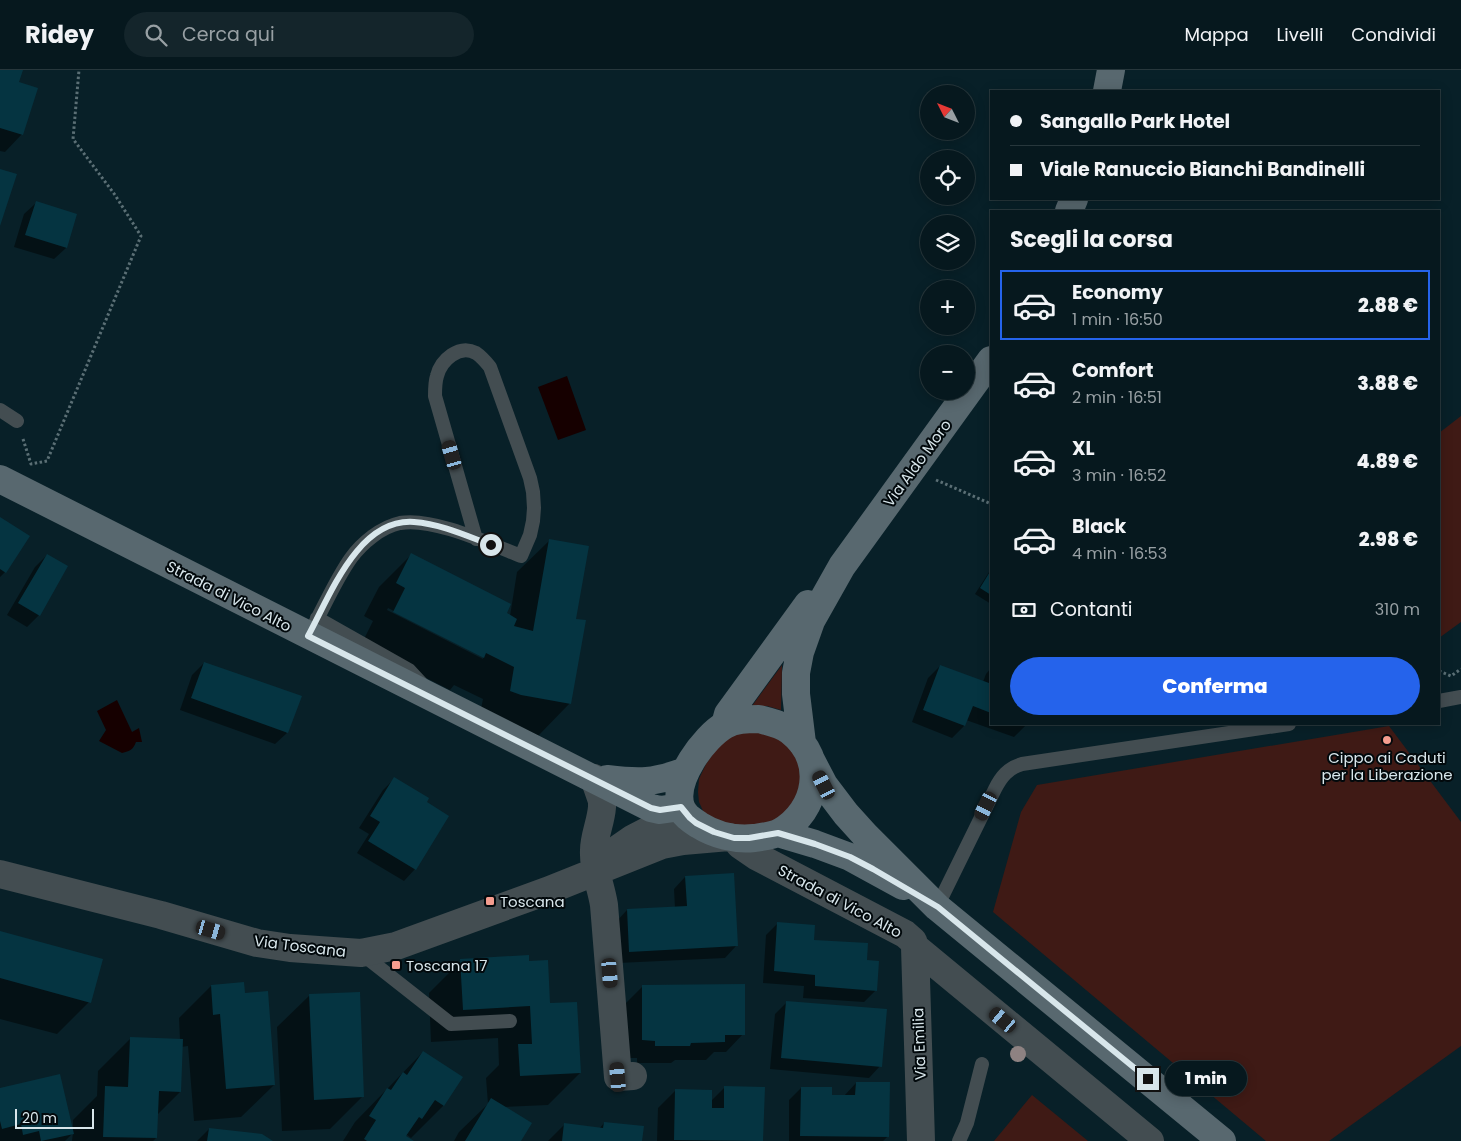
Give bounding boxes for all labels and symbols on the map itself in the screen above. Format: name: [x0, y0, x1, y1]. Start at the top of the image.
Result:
north arrow: [920, 85, 975, 140]
street label: Via Aldo Moro: [878, 415, 956, 511]
car: [440, 439, 463, 471]
route start: [480, 534, 502, 556]
street label: Strada di Vico Alto: [163, 555, 295, 637]
marker: Cippo ai Caduti per la Liberazione: [1381, 734, 1393, 746]
place label: Cippo ai Caduti per la Liberazione: [1321, 747, 1453, 785]
car: [810, 768, 837, 802]
car: [972, 789, 999, 823]
street label: Strada di Vico Alto: [774, 859, 906, 943]
place label: Toscana: [500, 891, 565, 912]
marker: Toscana: [484, 895, 496, 907]
car: [194, 919, 227, 941]
street label: Via Toscana: [253, 930, 347, 962]
place label: Toscana 17: [406, 955, 488, 976]
car: [601, 957, 618, 989]
marker: Toscana 17: [390, 959, 402, 971]
car: [986, 1005, 1019, 1035]
street label: Via Emilia: [907, 1007, 931, 1081]
car: [609, 1061, 626, 1093]
callout: 1 min: [1166, 1062, 1248, 1096]
route end: [1137, 1068, 1159, 1090]
scale bar: [15, 1106, 94, 1129]

